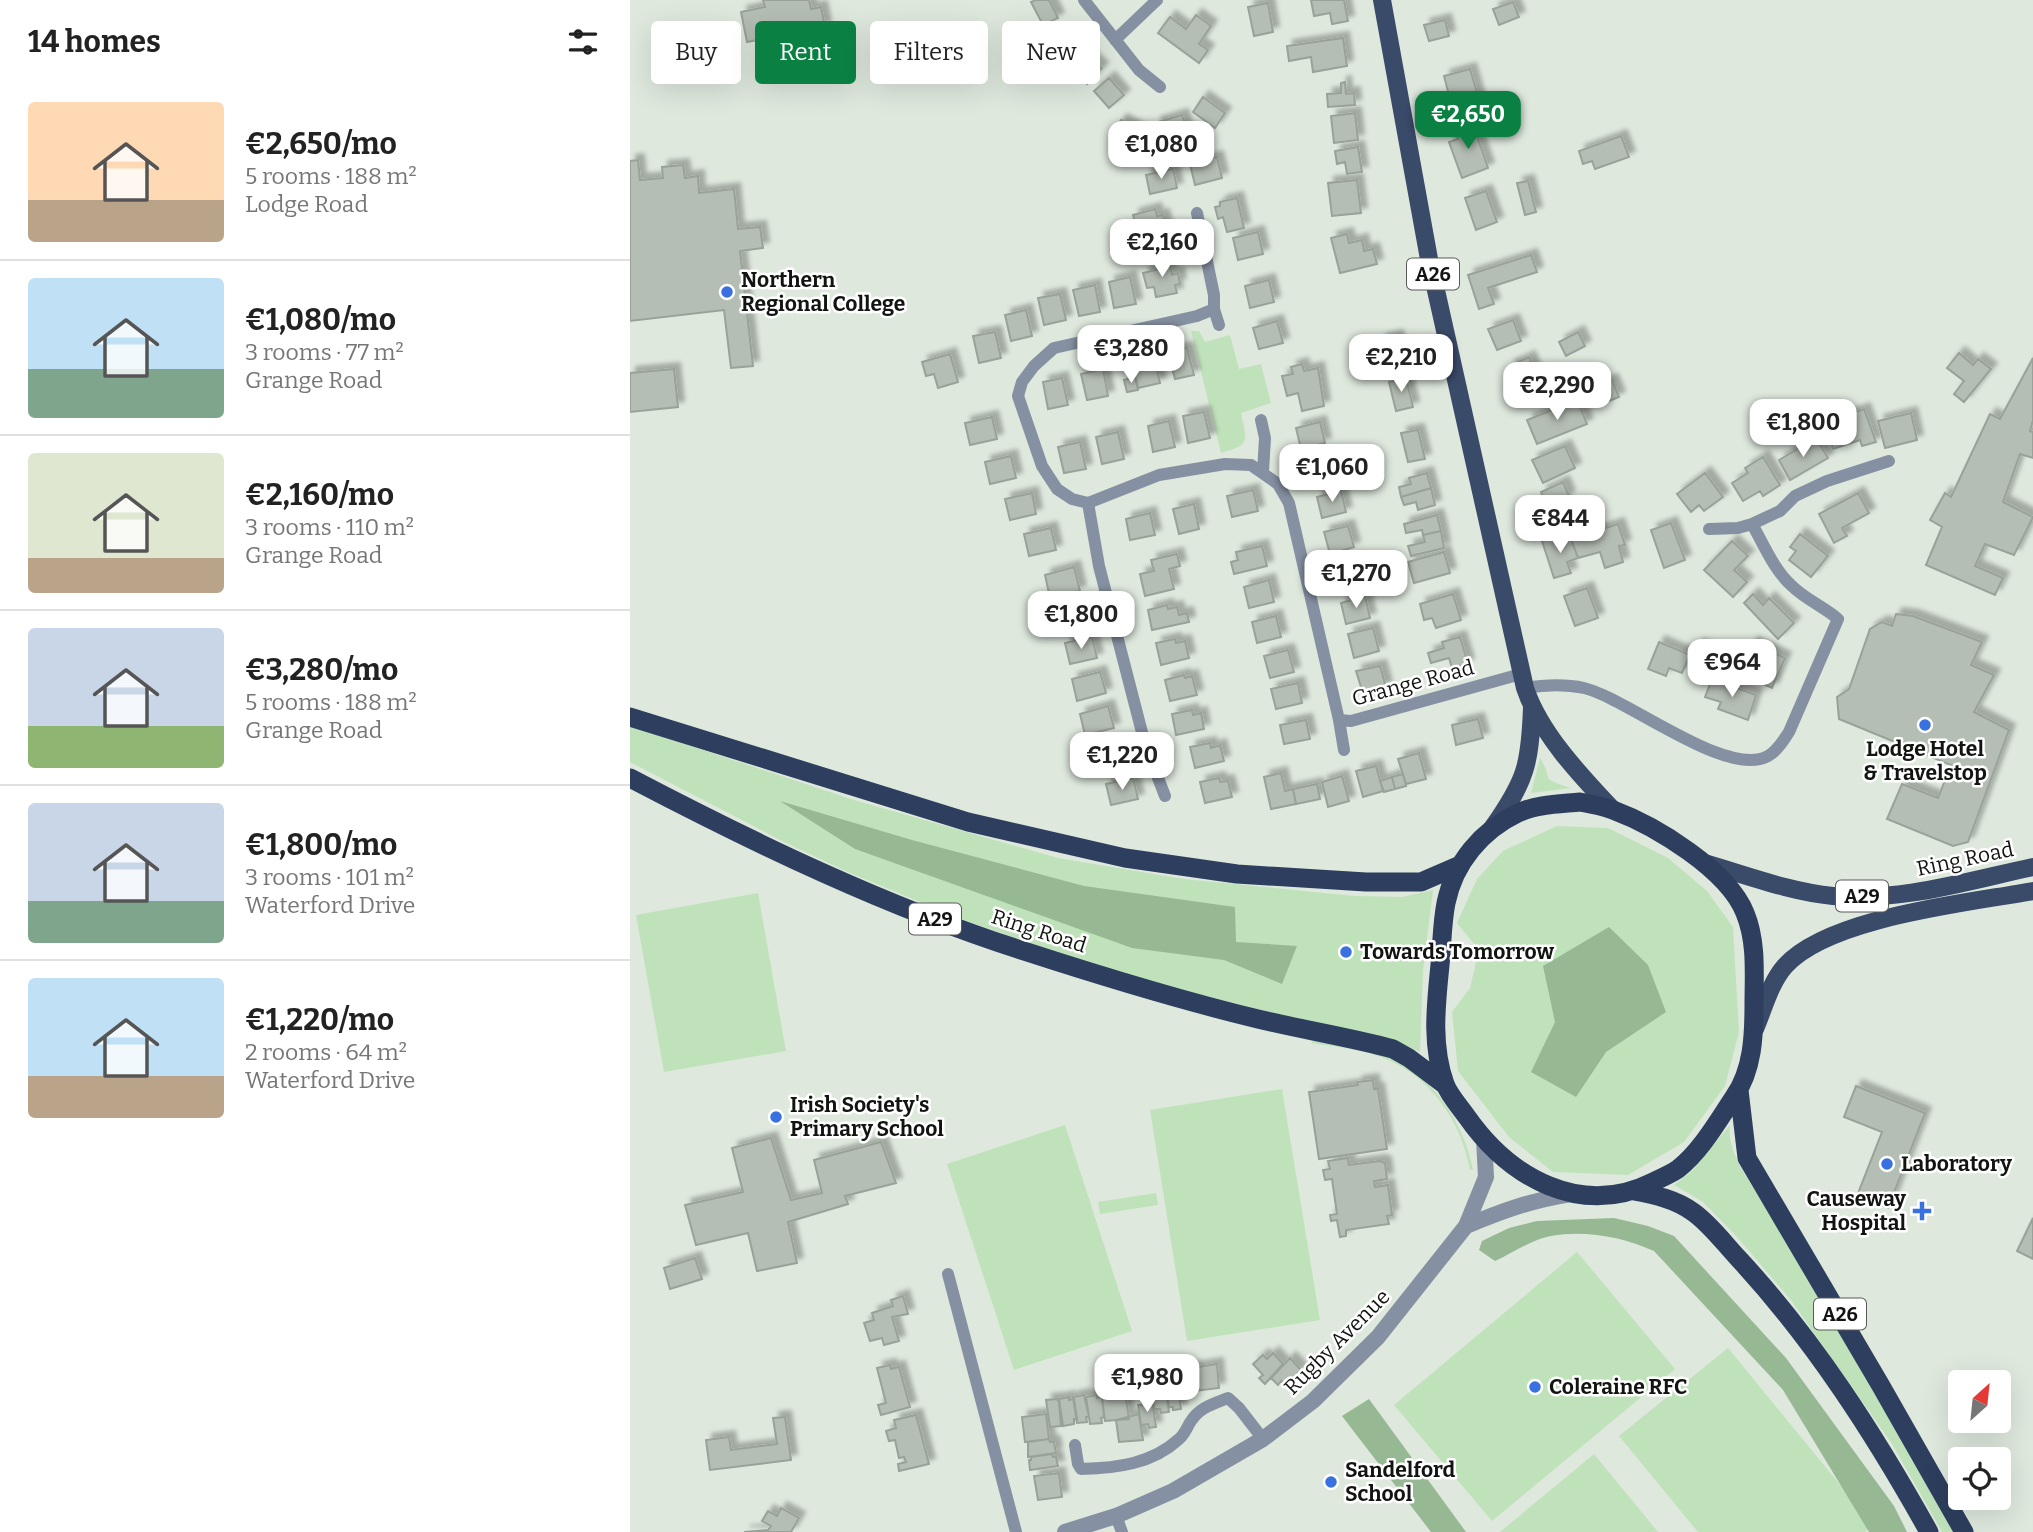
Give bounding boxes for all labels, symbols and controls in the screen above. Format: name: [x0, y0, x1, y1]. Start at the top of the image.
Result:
chip: Buy: [651, 21, 741, 84]
chip: Rent: [755, 21, 856, 84]
chip: Filters: [870, 21, 988, 84]
chip: New: [1002, 21, 1100, 84]
icon: filters: [564, 23, 602, 61]
text: 14 homes: [28, 24, 161, 60]
pin: €2,650: [1411, 92, 1525, 151]
text: €2,650: [1431, 100, 1505, 128]
pin: €1,080: [1104, 122, 1218, 181]
text: €2,650/mo: [245, 126, 397, 162]
icon: home: [84, 130, 168, 214]
text: €1,080: [1124, 130, 1198, 158]
text: 5 rooms · 188 m²: [245, 162, 417, 190]
text: Lodge Road: [245, 190, 368, 218]
pin: €2,160: [1105, 219, 1219, 279]
text: €2,160: [1126, 228, 1198, 256]
road number: A26: [1407, 258, 1459, 290]
place label: Northern Regional College: [741, 267, 905, 317]
marker: Northern Regional College: [719, 284, 735, 300]
text: €1,080/mo: [245, 302, 396, 338]
icon: home: [84, 306, 168, 390]
pin: €3,280: [1074, 326, 1188, 385]
text: €3,280: [1093, 334, 1169, 362]
pin: €2,210: [1344, 334, 1458, 394]
text: 3 rooms · 77 m²: [245, 338, 404, 366]
text: €2,210: [1365, 343, 1437, 371]
pin: €2,290: [1500, 362, 1614, 422]
text: Grange Road: [245, 366, 382, 394]
text: €2,290: [1519, 371, 1595, 399]
pin: €1,800: [1746, 400, 1860, 459]
text: €1,800: [1766, 408, 1840, 436]
pin: €1,060: [1275, 444, 1389, 504]
text: €1,060: [1295, 453, 1369, 481]
text: €2,160/mo: [245, 477, 394, 513]
icon: home: [84, 481, 168, 565]
pin: €844: [1519, 496, 1601, 555]
text: €844: [1531, 504, 1589, 532]
text: 3 rooms · 110 m²: [245, 513, 414, 541]
text: Grange Road: [245, 541, 382, 569]
pin: €1,270: [1299, 550, 1413, 610]
text: €1,270: [1320, 559, 1392, 587]
pin: €1,800: [1024, 592, 1138, 651]
text: €1,800: [1044, 600, 1118, 628]
pin: €964: [1691, 640, 1773, 699]
text: €964: [1704, 648, 1760, 676]
text: €3,280/mo: [245, 652, 398, 688]
street label: Grange Road: [1349, 654, 1477, 712]
icon: home: [84, 656, 168, 740]
text: 5 rooms · 188 m²: [245, 688, 417, 716]
text: Grange Road: [245, 716, 382, 744]
marker: Lodge Hotel & Travelstop: [1917, 717, 1933, 733]
pin: €1,220: [1065, 732, 1179, 792]
place label: Lodge Hotel & Travelstop: [1863, 736, 1987, 786]
text: €1,220: [1086, 741, 1158, 769]
text: €1,800/mo: [245, 827, 397, 863]
icon: home: [84, 831, 168, 915]
street label: Ring Road: [1914, 836, 2016, 882]
text: 3 rooms · 101 m²: [245, 863, 414, 891]
road number: A29: [1836, 880, 1888, 912]
text: Waterford Drive: [245, 891, 415, 919]
road number: A29: [909, 903, 961, 934]
street label: Ring Road: [988, 903, 1090, 959]
place label: Towards Tomorrow: [1360, 939, 1554, 965]
marker: Towards Tomorrow: [1338, 944, 1354, 960]
text: €1,220/mo: [245, 1002, 394, 1038]
icon: home: [84, 1006, 168, 1090]
text: 2 rooms · 64 m²: [245, 1038, 407, 1066]
text: Waterford Drive: [245, 1066, 415, 1094]
place label: Irish Society's Primary School: [790, 1092, 944, 1142]
marker: Irish Society's Primary School: [768, 1109, 784, 1125]
place label: Laboratory: [1901, 1151, 2012, 1177]
marker: Laboratory: [1879, 1156, 1895, 1172]
place label: Causeway Hospital: [1807, 1186, 1906, 1236]
marker: Causeway Hospital: [1912, 1201, 1932, 1221]
street label: Rugby Avenue: [1279, 1284, 1395, 1400]
road number: A26: [1814, 1298, 1866, 1330]
pin: €1,980: [1090, 1354, 1204, 1414]
text: €1,980: [1110, 1363, 1184, 1391]
north arrow: [1948, 1370, 2011, 1433]
map controls: [1948, 1370, 2011, 1510]
place label: Coleraine RFC: [1549, 1374, 1687, 1400]
marker: Coleraine RFC: [1527, 1379, 1543, 1395]
button: locate: [1948, 1447, 2011, 1510]
place label: Sandelford School: [1345, 1457, 1456, 1507]
marker: Sandelford School: [1323, 1474, 1339, 1490]

